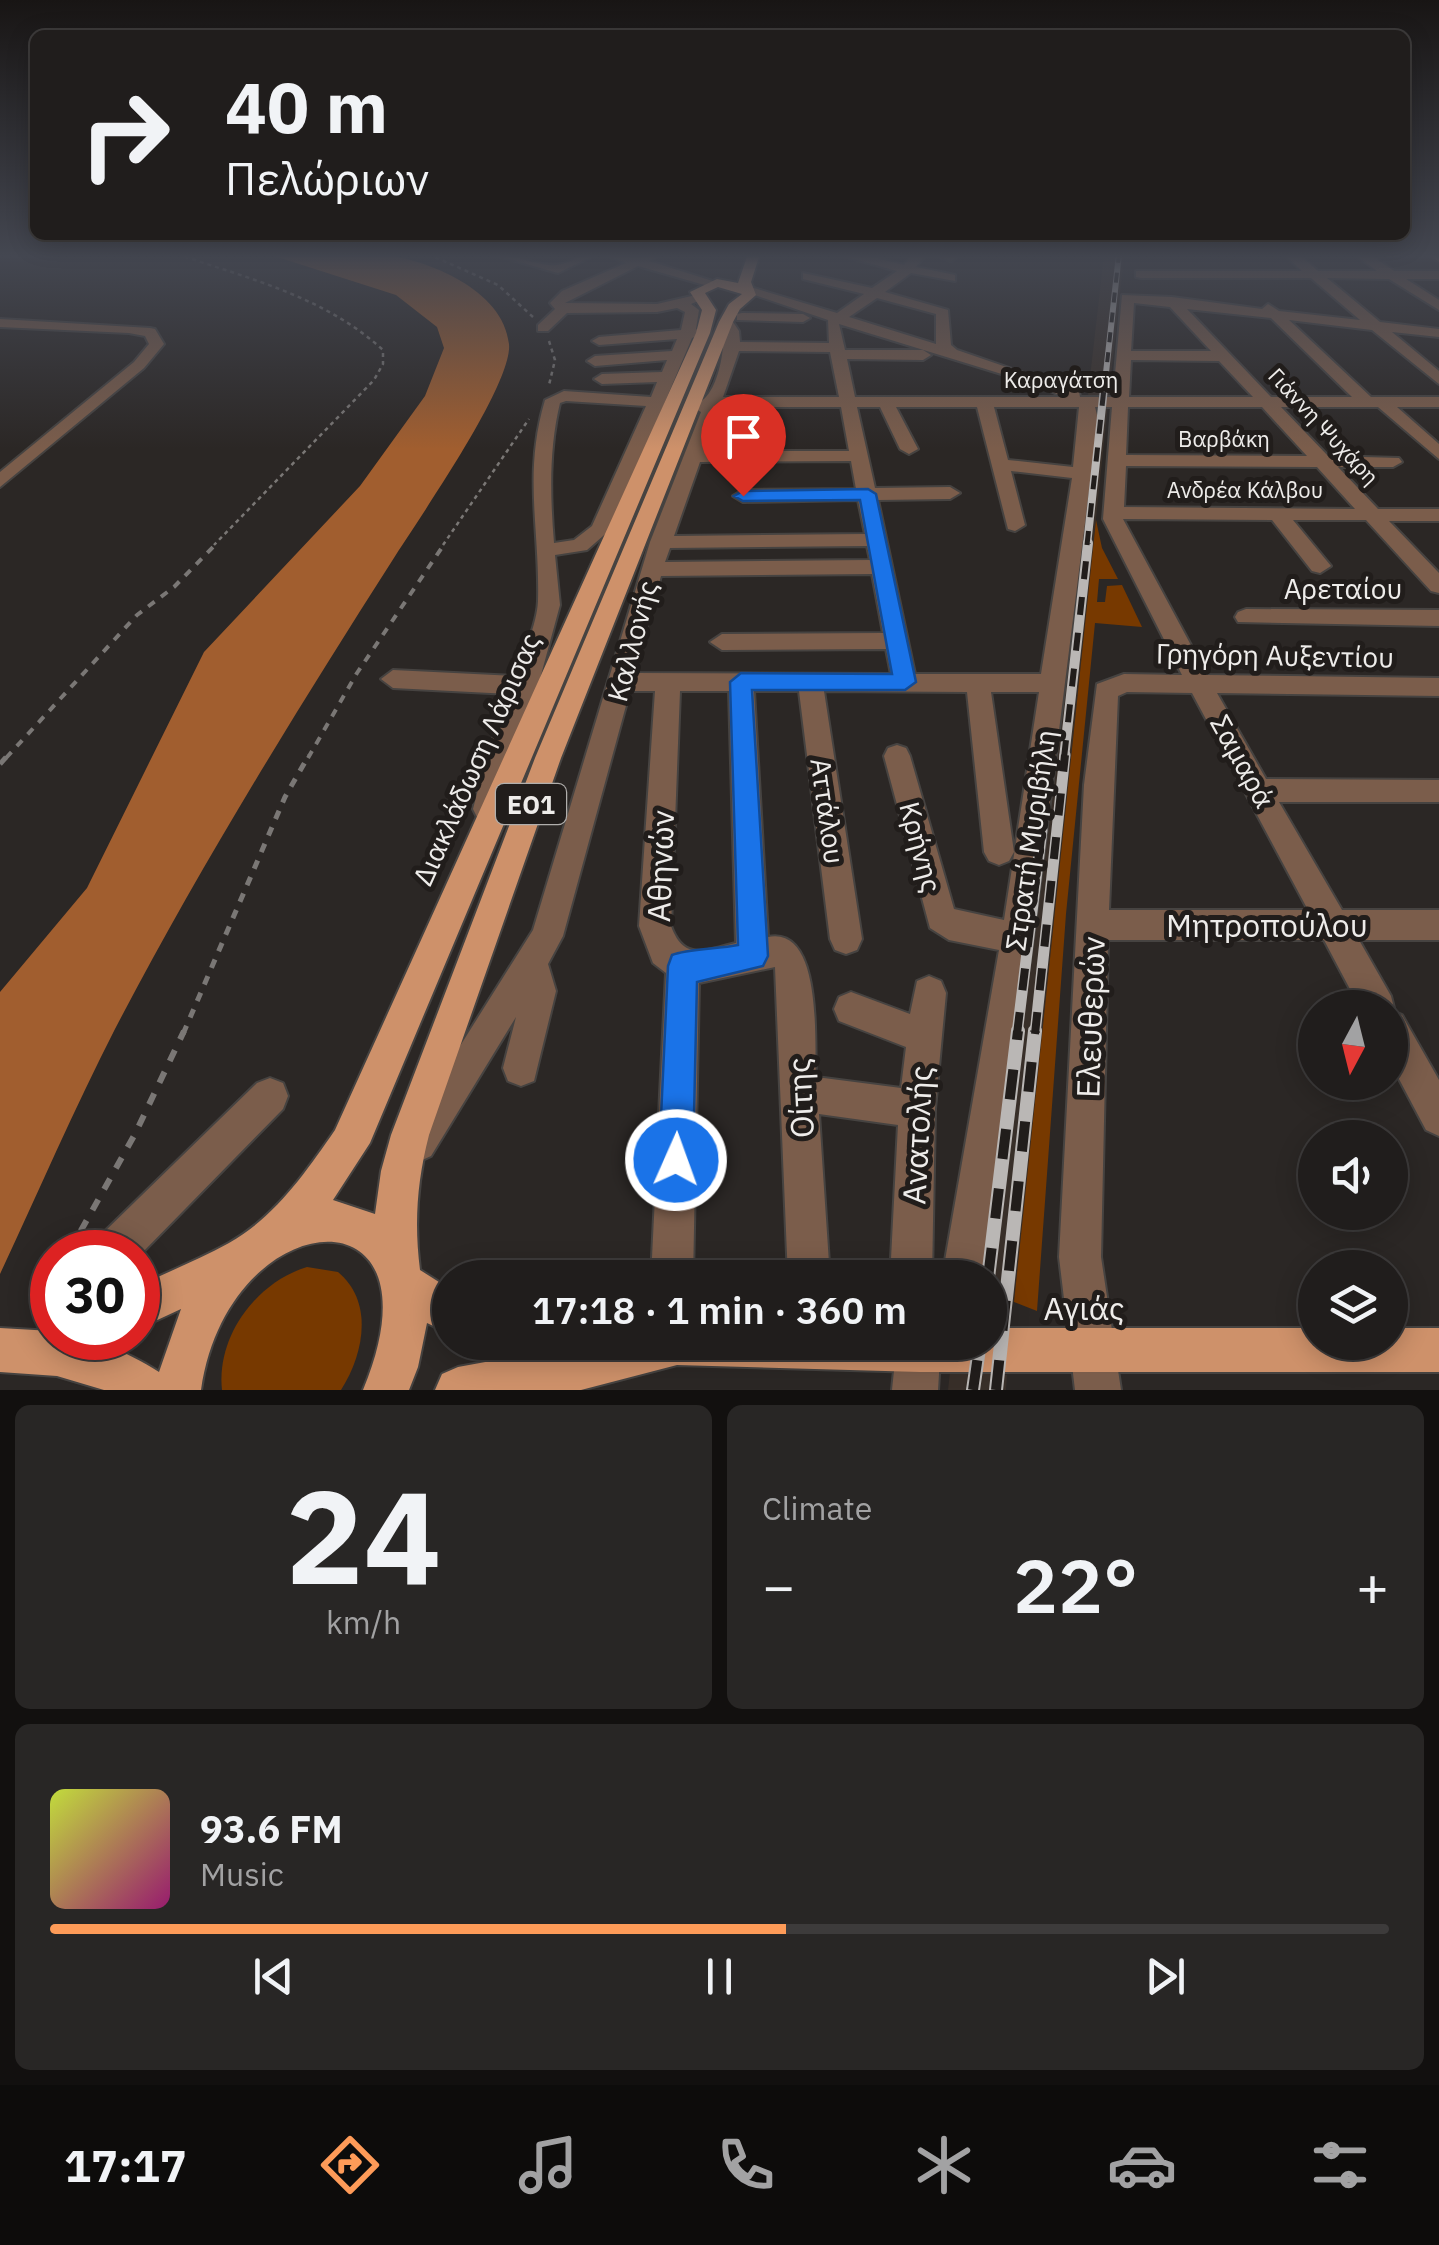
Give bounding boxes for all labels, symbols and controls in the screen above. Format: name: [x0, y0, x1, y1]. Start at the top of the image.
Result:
text: 40 m: [225, 61, 388, 152]
icon: right: [60, 70, 190, 200]
text: Πελώριων: [225, 149, 429, 207]
street label: Γιάννη Ψυχάρη: [1262, 361, 1386, 491]
street label: Καραγάτση: [1004, 365, 1118, 394]
pin: [701, 394, 786, 497]
icon: arrive: [716, 409, 771, 464]
street label: Βαρβάκη: [1178, 424, 1270, 453]
street label: Ανδρέα Κάλβου: [1167, 475, 1323, 504]
street label: Αρεταίου: [1284, 570, 1402, 607]
street label: Καλλoνής: [598, 576, 666, 706]
street label: Διακλάδωση Λάρισας: [404, 627, 548, 891]
street label: Γρηγόρη Αυξεντίου: [1156, 634, 1394, 676]
street label: Σαμαρά: [1202, 708, 1284, 814]
street label: Στρατή Μυριβήλη: [996, 727, 1064, 953]
street label: Αττάλου: [802, 756, 854, 866]
road number: ΕΟ1: [496, 784, 566, 824]
street label: Κρήνης: [891, 798, 951, 896]
street label: Αθηνών: [637, 809, 683, 923]
street label: Μητροπούλου: [1166, 904, 1368, 946]
street label: Ελευθερών: [1066, 936, 1114, 1098]
north arrow: [1298, 990, 1408, 1100]
map controls: [1298, 990, 1408, 1360]
street label: Οίτης: [777, 1057, 823, 1139]
street label: Ανατολής: [892, 1065, 942, 1205]
position arrow: [624, 1108, 728, 1212]
button: sound: [1298, 1120, 1408, 1230]
speed limit sign: 30: [30, 1230, 160, 1360]
button: layers: [1298, 1250, 1408, 1360]
text: 17:18 · 1 min · 360 m: [532, 1285, 907, 1334]
street label: Αγιάς: [1044, 1287, 1124, 1329]
text: 24: [285, 1451, 442, 1620]
text: Climate: [762, 1487, 872, 1529]
text: 22°: [1013, 1536, 1138, 1634]
text: −: [762, 1550, 795, 1621]
text: +: [1356, 1550, 1389, 1621]
text: km/h: [326, 1601, 401, 1643]
text: 93.6 FM: [200, 1804, 343, 1853]
text: Music: [200, 1853, 284, 1895]
icon: previous: [246, 1949, 301, 2004]
icon: pause: [692, 1949, 747, 2004]
icon: next: [1138, 1949, 1193, 2004]
icon: directions: [315, 2130, 385, 2200]
icon: music: [513, 2130, 583, 2200]
icon: phone: [711, 2130, 781, 2200]
icon: climate: [909, 2130, 979, 2200]
icon: car: [1107, 2130, 1177, 2200]
icon: filters: [1305, 2130, 1375, 2200]
text: 17:17: [64, 2136, 187, 2194]

